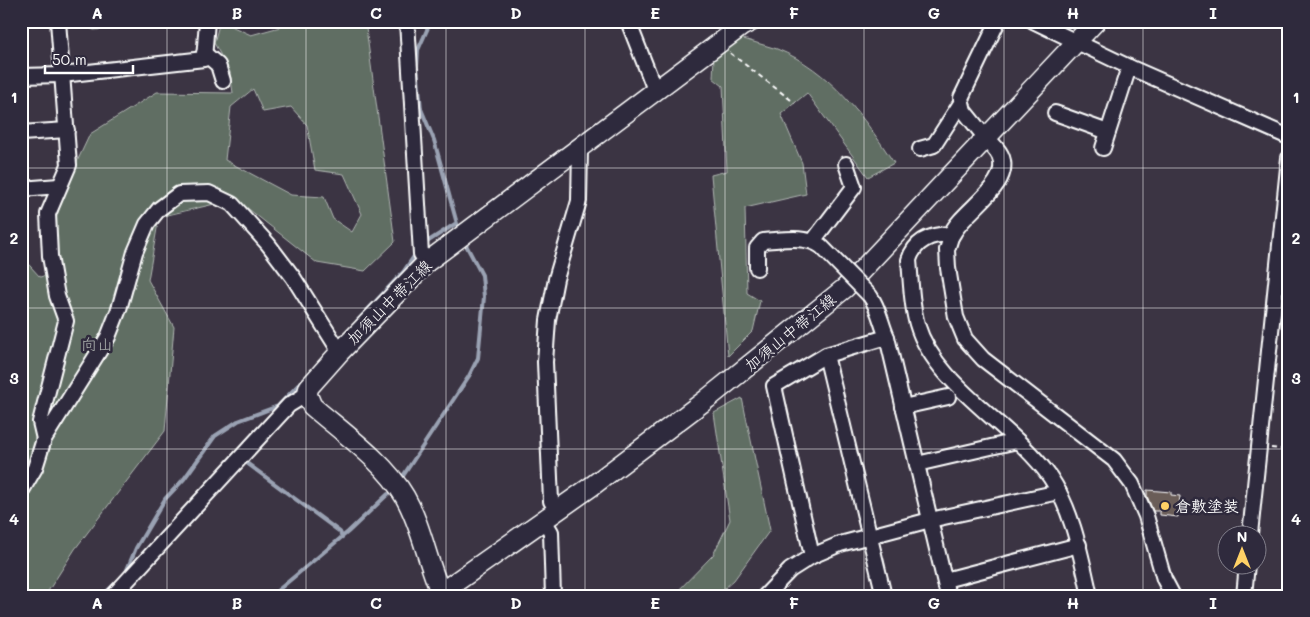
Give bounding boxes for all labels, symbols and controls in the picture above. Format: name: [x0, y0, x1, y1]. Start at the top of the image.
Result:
text: A: [91, 2, 103, 23]
text: B: [232, 2, 242, 23]
text: C: [370, 2, 382, 23]
text: D: [510, 2, 522, 23]
text: E: [650, 2, 660, 23]
text: F: [789, 2, 799, 23]
text: G: [928, 2, 940, 23]
text: H: [1067, 2, 1079, 23]
text: I: [1209, 2, 1217, 23]
scale bar: [45, 42, 132, 74]
text: 50 m: [52, 49, 87, 69]
text: 1: [10, 86, 18, 107]
text: 1: [1292, 86, 1300, 107]
text: 2: [10, 227, 19, 248]
text: 2: [1292, 227, 1301, 248]
street label: 加須山中帯江線: [342, 255, 436, 349]
street label: 加須山中帯江線: [740, 288, 840, 375]
park label: 向山: [81, 333, 113, 354]
text: 3: [9, 367, 19, 388]
text: 3: [1291, 367, 1301, 388]
place label: 倉敷塗装: [1175, 495, 1239, 516]
marker: 倉敷塗装: [1159, 500, 1171, 512]
text: 4: [9, 508, 19, 529]
text: 4: [1291, 508, 1301, 529]
north arrow: [1218, 524, 1268, 574]
text: N: [1237, 527, 1247, 546]
text: A: [91, 592, 103, 613]
text: B: [232, 592, 242, 613]
text: C: [370, 592, 382, 613]
text: D: [510, 592, 522, 613]
text: E: [650, 592, 660, 613]
text: F: [789, 592, 799, 613]
text: G: [928, 592, 940, 613]
text: H: [1067, 592, 1079, 613]
text: I: [1209, 592, 1217, 613]

